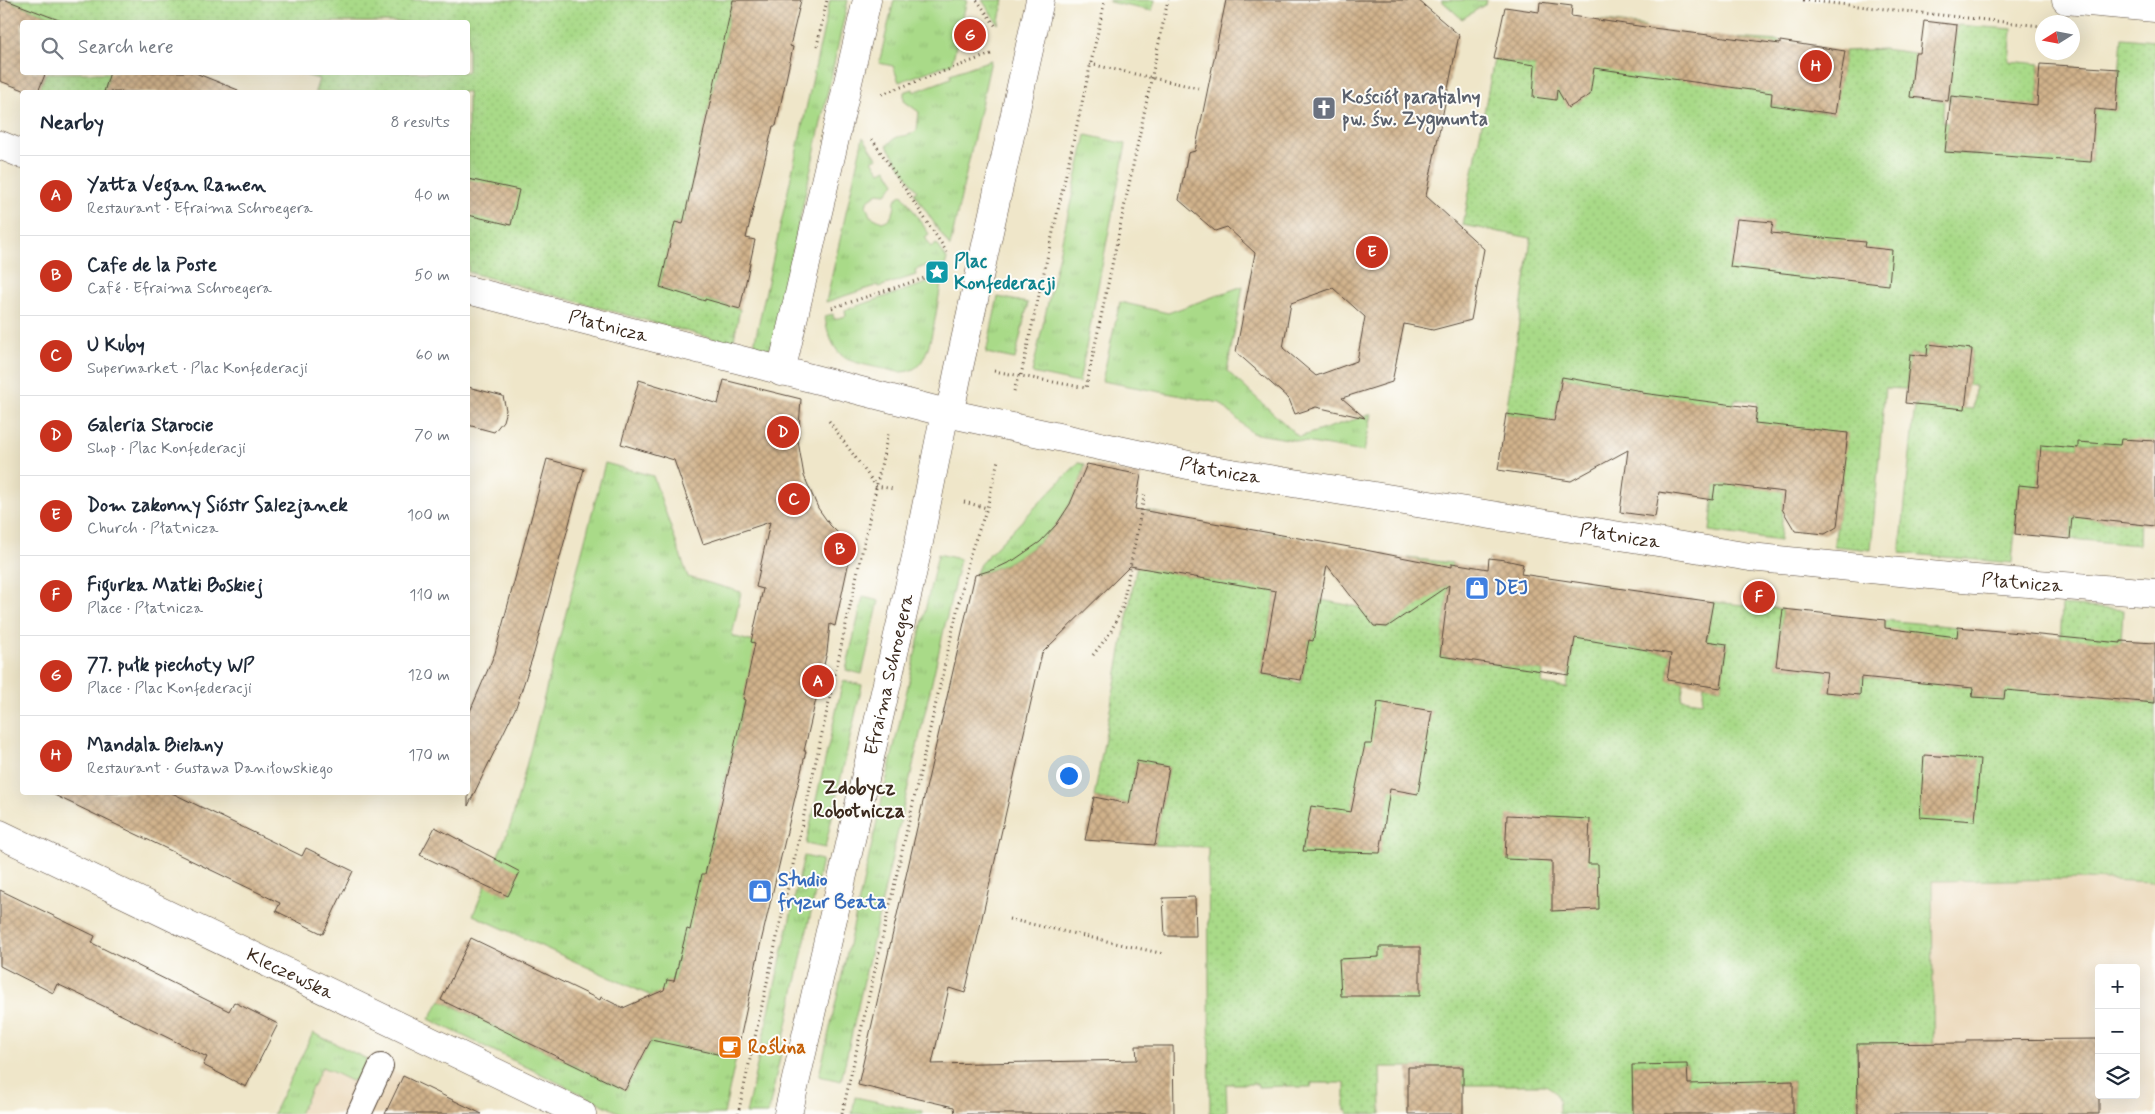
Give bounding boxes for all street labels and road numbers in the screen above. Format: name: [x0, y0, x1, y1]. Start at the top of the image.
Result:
street label: Płatnicza: [566, 304, 652, 348]
street label: Płatnicza: [1178, 451, 1263, 490]
street label: Płatnicza: [1578, 517, 1663, 555]
street label: Płatnicza: [1981, 567, 2064, 598]
street label: Efraima Schroegera: [858, 591, 920, 758]
street label: Kleczewska: [242, 942, 338, 1005]

